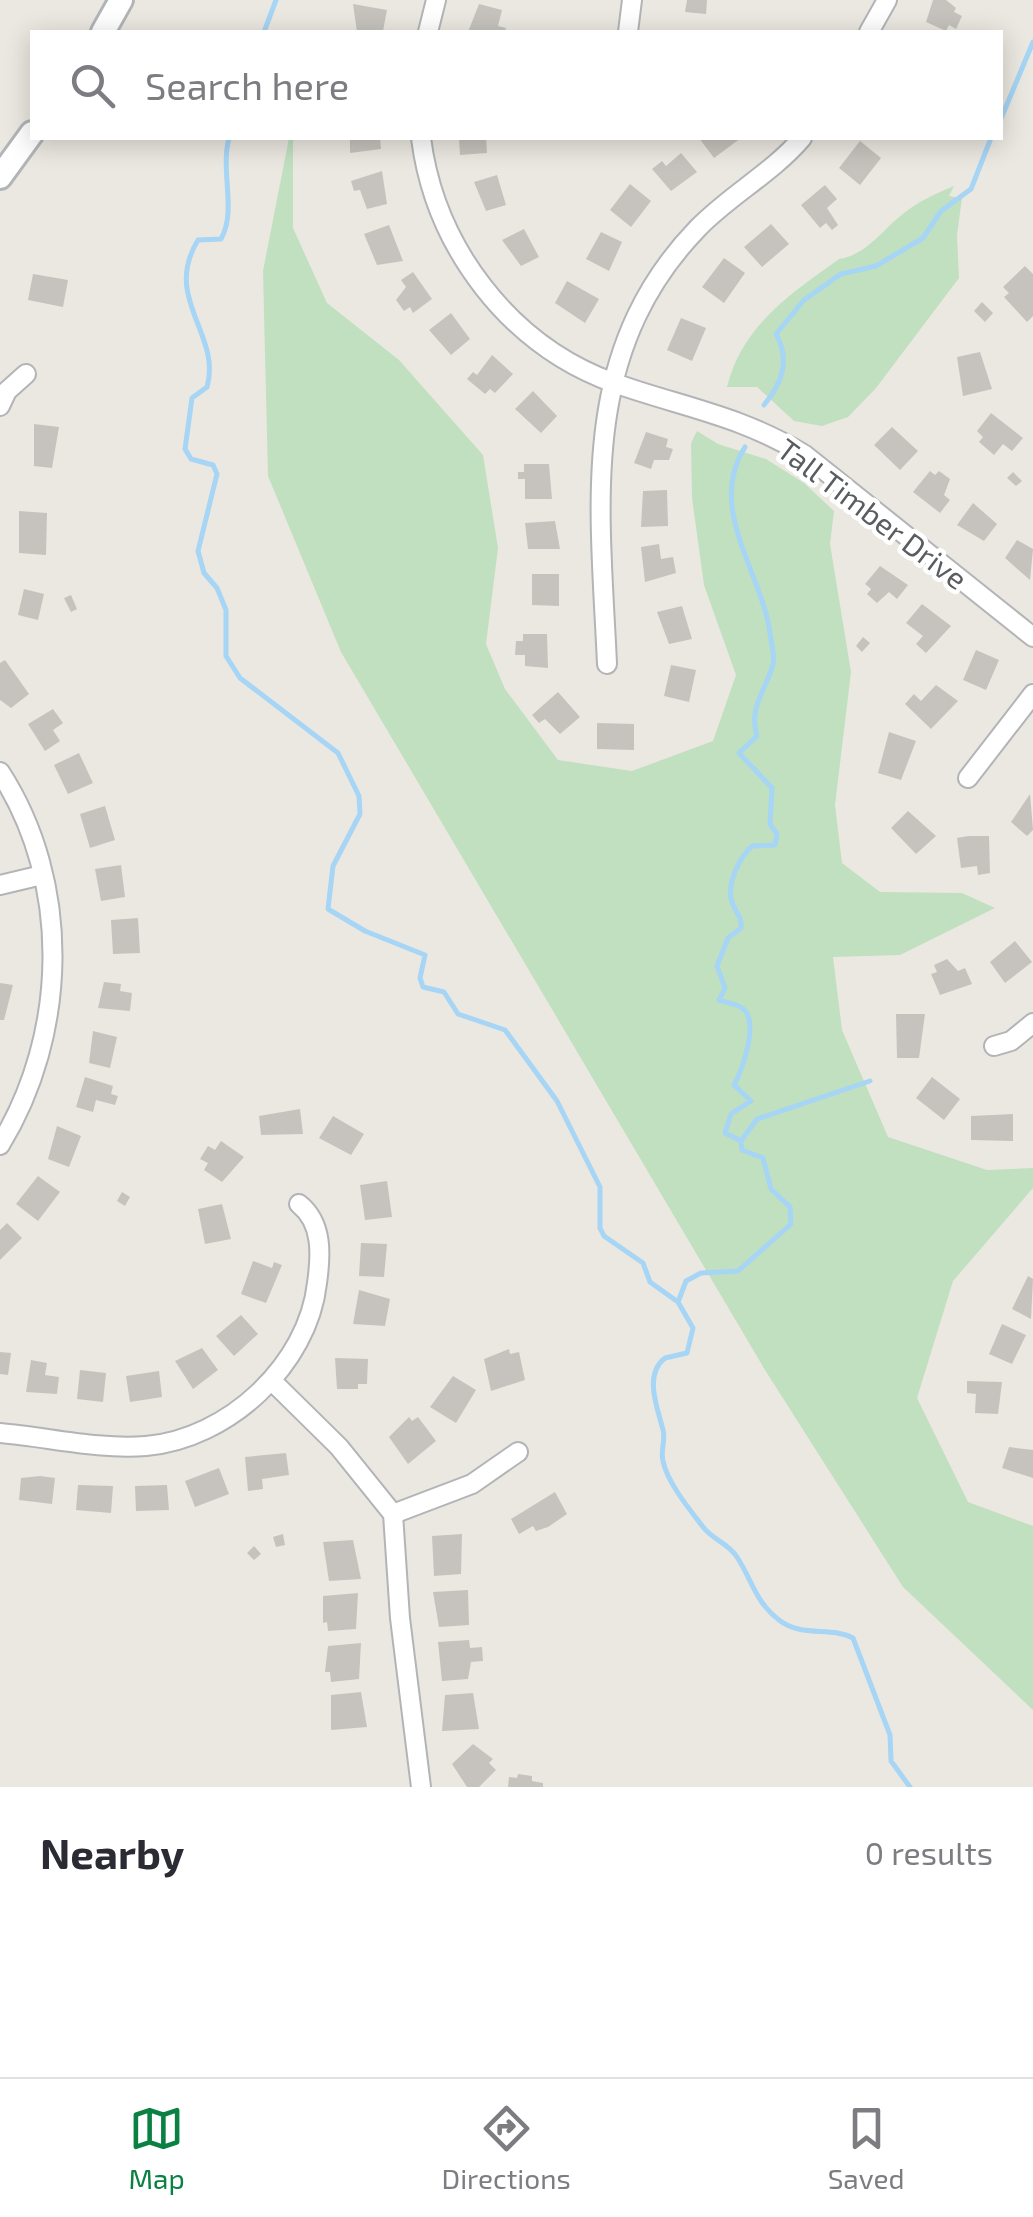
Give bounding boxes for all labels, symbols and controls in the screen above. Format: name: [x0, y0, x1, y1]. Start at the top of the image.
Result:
search box: [30, 30, 1003, 140]
icon: search: [65, 58, 120, 113]
text: Search here: [145, 62, 349, 108]
street label: Tall Timber Drive: [771, 430, 975, 596]
text: Nearby: [40, 1827, 184, 1877]
text: 0 results: [865, 1833, 993, 1871]
tab: Map: [128, 2101, 185, 2195]
tab: Directions: [442, 2101, 571, 2195]
tab: Saved: [828, 2101, 905, 2195]

